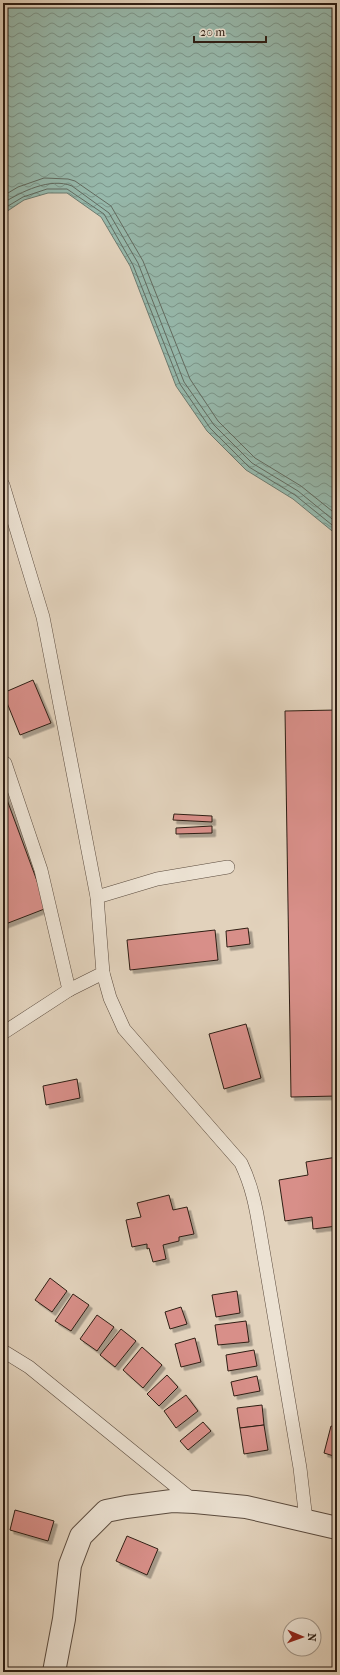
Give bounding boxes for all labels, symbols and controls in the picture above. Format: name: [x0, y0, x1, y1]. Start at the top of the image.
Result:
scale bar: [194, 18, 266, 44]
text: 20 m: [200, 25, 225, 39]
north arrow: [282, 1617, 322, 1657]
text: N: [305, 1633, 318, 1642]

